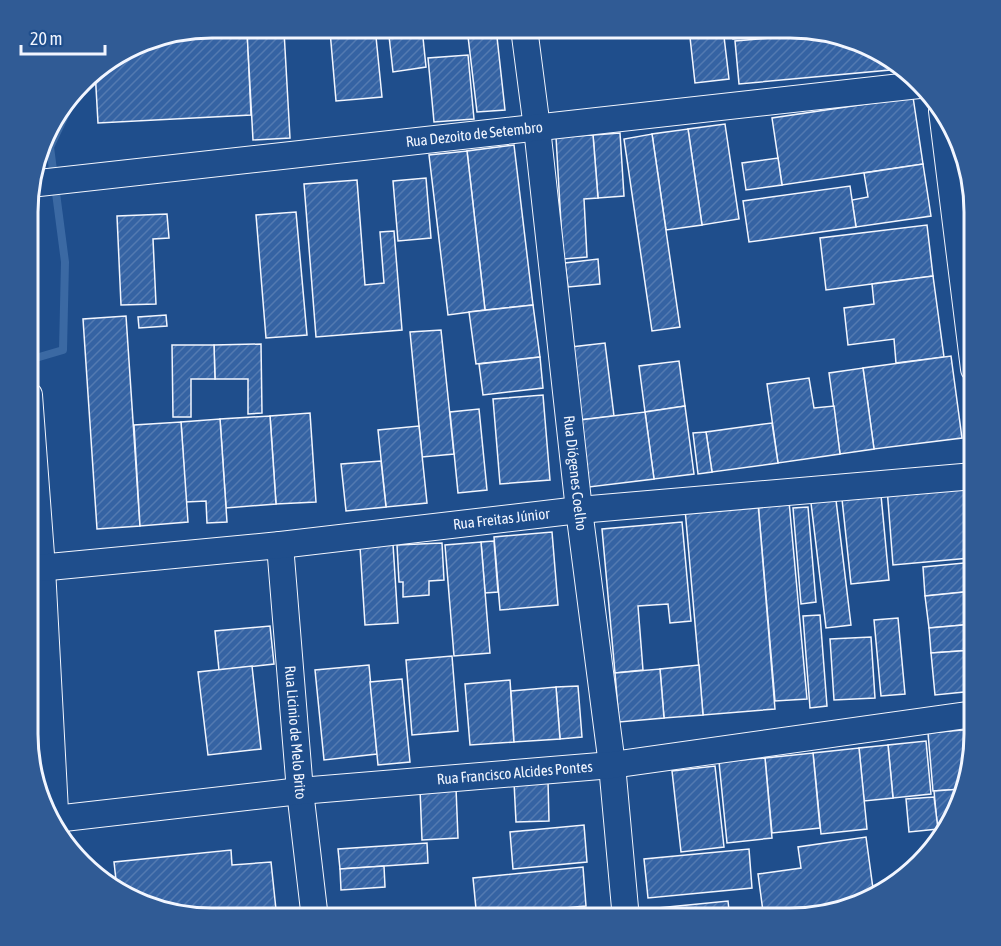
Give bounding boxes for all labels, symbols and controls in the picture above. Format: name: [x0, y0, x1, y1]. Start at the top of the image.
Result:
scale bar: [21, 18, 105, 56]
text: 20 m: [30, 28, 62, 49]
street label: Rua Dezoito de Setembro: [405, 118, 544, 150]
street label: Rua Diógenes Coelho: [561, 414, 591, 532]
street label: Rua Freitas Júnior: [452, 504, 551, 533]
street label: Rua Licinio de Melo Brito: [282, 665, 310, 800]
street label: Rua Francisco Alcides Pontes: [436, 758, 593, 788]

